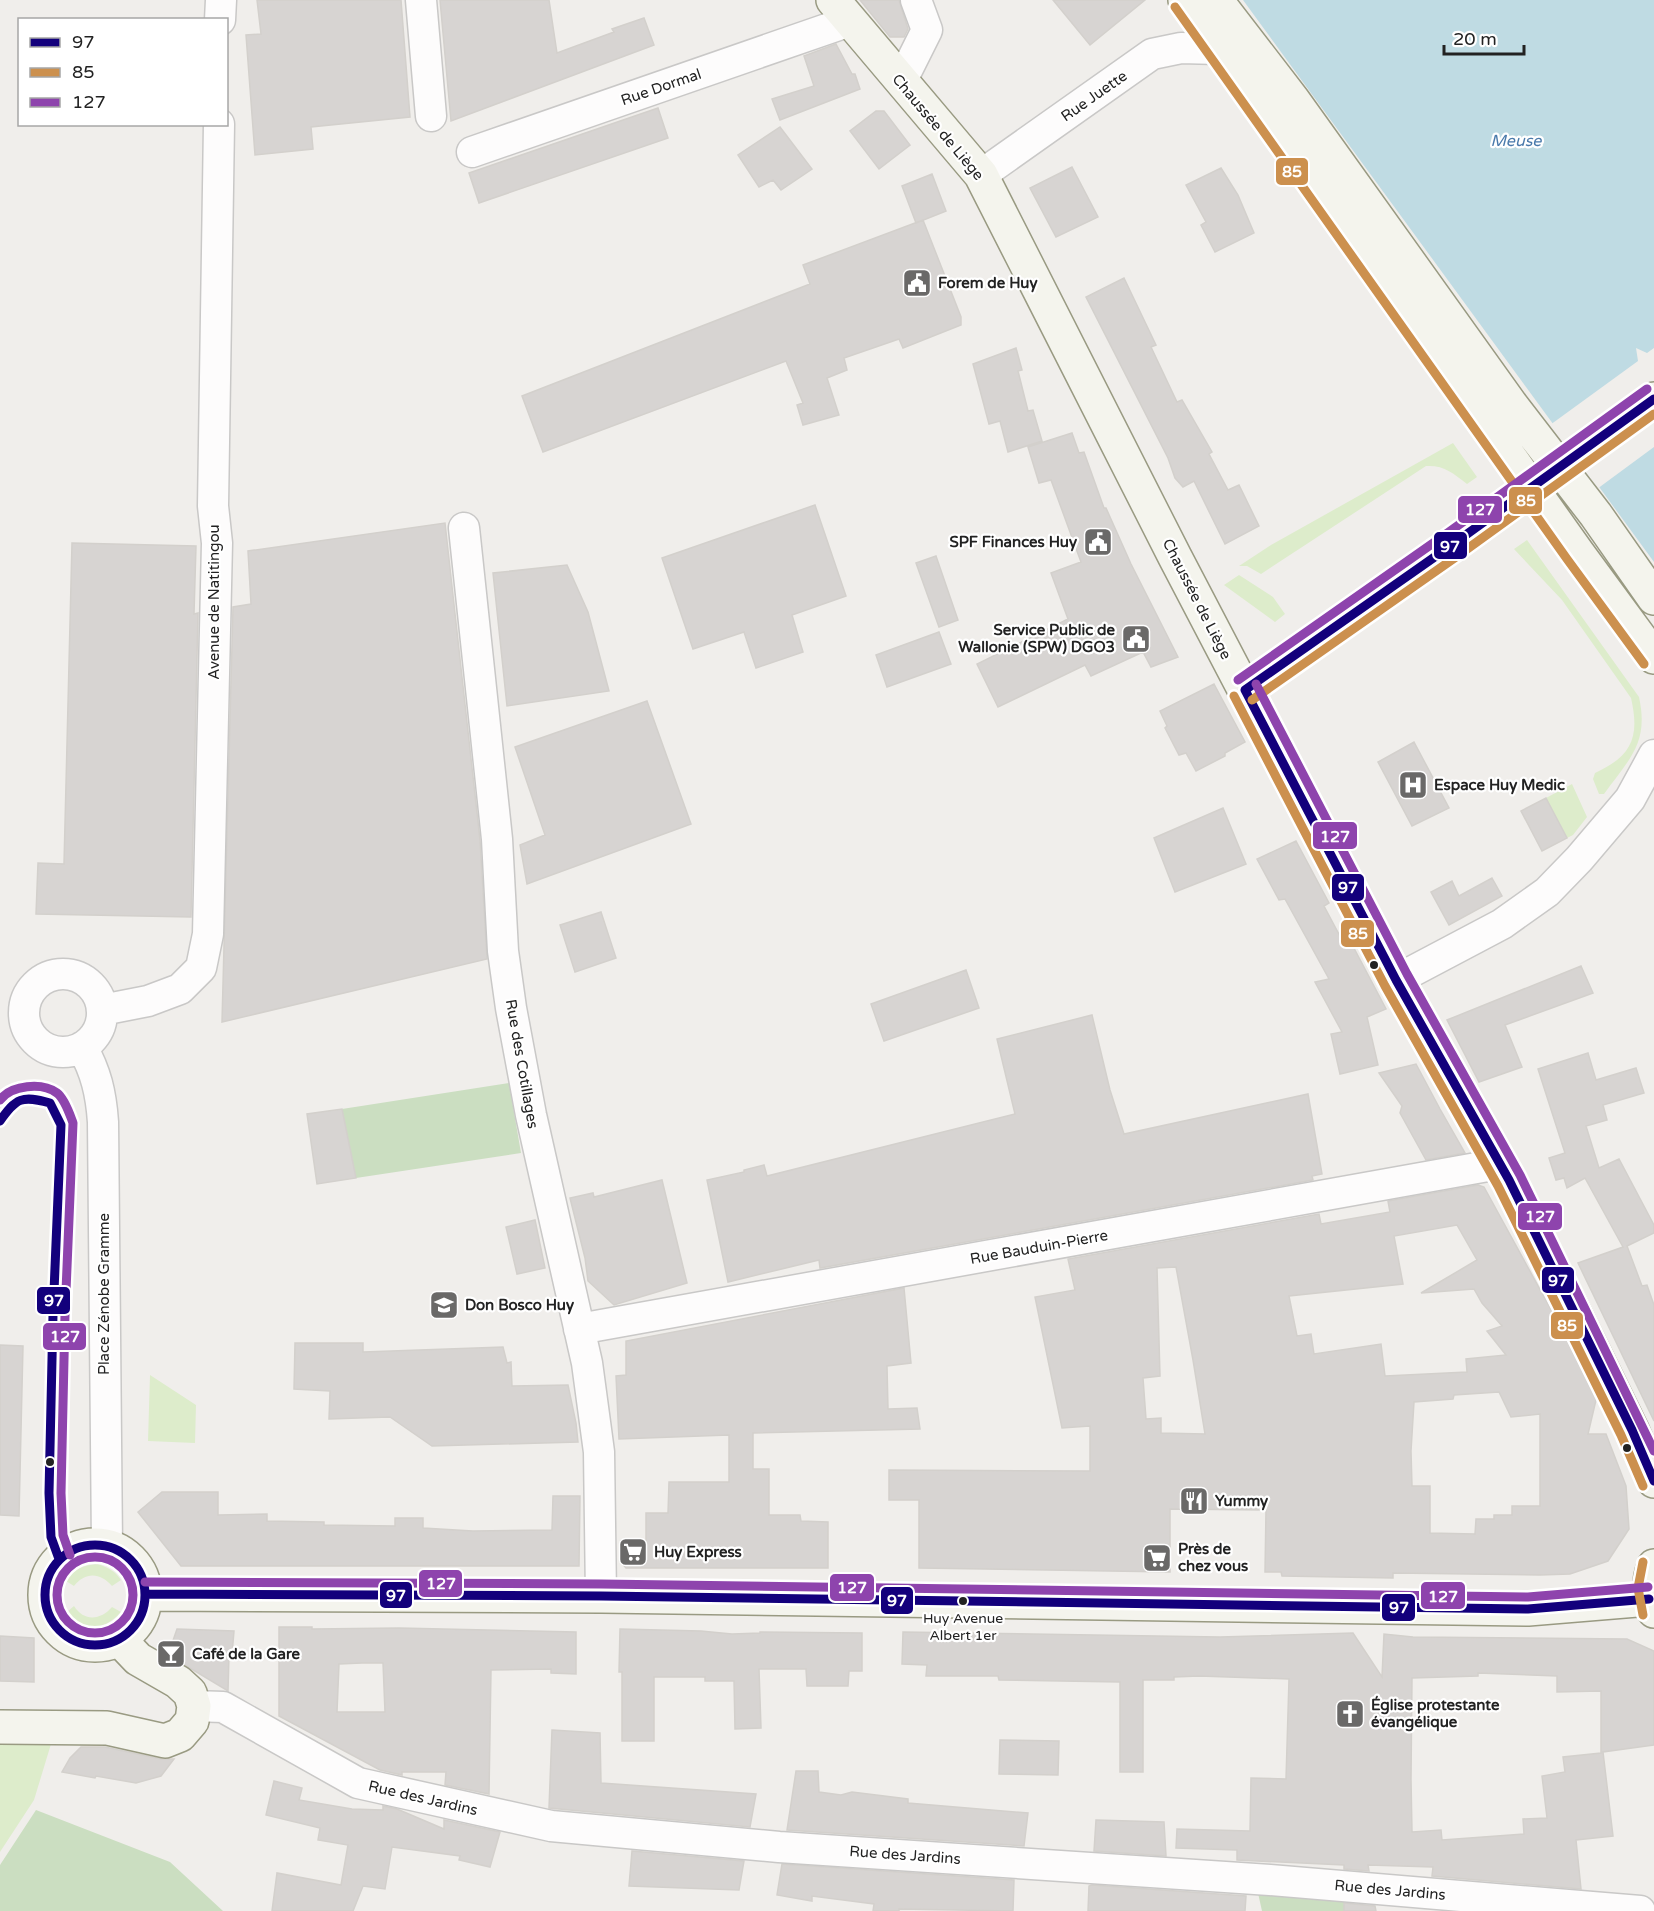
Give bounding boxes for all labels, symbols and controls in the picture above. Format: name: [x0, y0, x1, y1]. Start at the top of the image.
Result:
legend: [18, 18, 228, 126]
scale bar: [1444, 18, 1524, 56]
text: 20 m: [1453, 28, 1497, 50]
text: 97: [72, 31, 95, 53]
text: 85: [72, 61, 95, 83]
street label: Rue Dormal: [618, 65, 704, 109]
street label: Rue Juette: [1057, 67, 1131, 125]
street label: Chaussée de Liège: [888, 70, 988, 184]
text: 127: [72, 91, 106, 113]
water label: Meuse: [1491, 131, 1542, 151]
line badge: 85: [1275, 157, 1309, 186]
text: 85: [1282, 162, 1302, 182]
public building icon: Forem de Huy: [901, 267, 933, 299]
place label: Forem de Huy: [938, 274, 1038, 293]
line badge: 85: [1508, 486, 1543, 515]
text: 85: [1516, 491, 1536, 511]
line badge: 127: [1457, 495, 1503, 524]
text: 127: [1465, 500, 1495, 520]
street label: Avenue de Natitingou: [205, 524, 223, 680]
public building icon: SPF Finances Huy: [1082, 526, 1114, 558]
line badge: 97: [1433, 531, 1468, 560]
place label: SPF Finances Huy: [949, 533, 1077, 552]
street label: Chaussée de Liège: [1159, 536, 1235, 662]
text: 97: [1440, 537, 1460, 557]
place label: Service Public de Wallonie (SPW) DGO3: [958, 621, 1116, 656]
public building icon: Service Public de Wallonie (SPW) DGO3: [1120, 623, 1152, 655]
hospital icon: Espace Huy Medic: [1397, 769, 1429, 801]
place label: Espace Huy Medic: [1434, 776, 1565, 795]
line badge: 127: [1312, 821, 1358, 850]
text: 127: [1320, 827, 1350, 847]
line badge: 97: [1331, 873, 1365, 902]
text: 97: [1338, 878, 1358, 898]
line badge: 85: [1340, 919, 1375, 948]
text: 85: [1348, 924, 1368, 944]
unlabelled marker: [1368, 959, 1380, 971]
street label: Rue des Cotillages: [502, 998, 542, 1130]
line badge: 127: [1517, 1202, 1563, 1231]
text: 127: [1525, 1207, 1555, 1227]
street label: Place Zénobe Gramme: [95, 1213, 113, 1375]
street label: Rue Bauduin-Pierre: [969, 1226, 1109, 1268]
line badge: 97: [1541, 1266, 1575, 1294]
text: 97: [1548, 1271, 1568, 1291]
line badge: 97: [36, 1286, 71, 1315]
school or university icon: Don Bosco Huy: [428, 1289, 460, 1321]
text: 97: [44, 1291, 64, 1311]
place label: Don Bosco Huy: [465, 1296, 574, 1315]
line badge: 85: [1550, 1311, 1584, 1340]
text: 85: [1557, 1316, 1577, 1336]
line badge: 127: [42, 1322, 87, 1351]
text: 127: [50, 1327, 80, 1347]
unlabelled marker: [1621, 1442, 1633, 1454]
unlabelled marker: [44, 1456, 56, 1468]
restaurant icon: Yummy: [1178, 1485, 1210, 1517]
place label: Yummy: [1215, 1492, 1268, 1511]
supermarket icon: Huy Express: [617, 1536, 649, 1568]
place label: Près de chez vous: [1178, 1540, 1248, 1575]
supermarket icon: Près de chez vous: [1141, 1542, 1173, 1574]
place label: Huy Express: [654, 1543, 742, 1562]
line badge: 127: [418, 1569, 463, 1598]
line badge: 127: [829, 1573, 875, 1602]
text: 127: [426, 1574, 456, 1594]
text: 127: [837, 1578, 867, 1598]
line badge: 97: [379, 1581, 413, 1609]
line badge: 127: [1420, 1581, 1466, 1610]
text: 97: [386, 1586, 406, 1606]
line badge: 97: [880, 1586, 914, 1615]
text: 127: [1428, 1587, 1458, 1607]
text: 97: [887, 1591, 907, 1611]
line badge: 97: [1381, 1593, 1416, 1622]
marker: Huy Avenue Albert 1er: [957, 1595, 969, 1607]
text: 97: [1389, 1598, 1409, 1618]
place label: Huy Avenue Albert 1er: [923, 1610, 1003, 1644]
bar icon: Café de la Gare: [155, 1638, 187, 1670]
place label: Café de la Gare: [192, 1645, 301, 1663]
place label: Église protestante évangélique: [1371, 1695, 1500, 1732]
church icon: Église protestante évangélique: [1334, 1698, 1366, 1730]
street label: Rue des Jardins: [367, 1777, 479, 1819]
street label: Rue des Jardins: [849, 1842, 961, 1868]
street label: Rue des Jardins: [1334, 1876, 1446, 1904]

